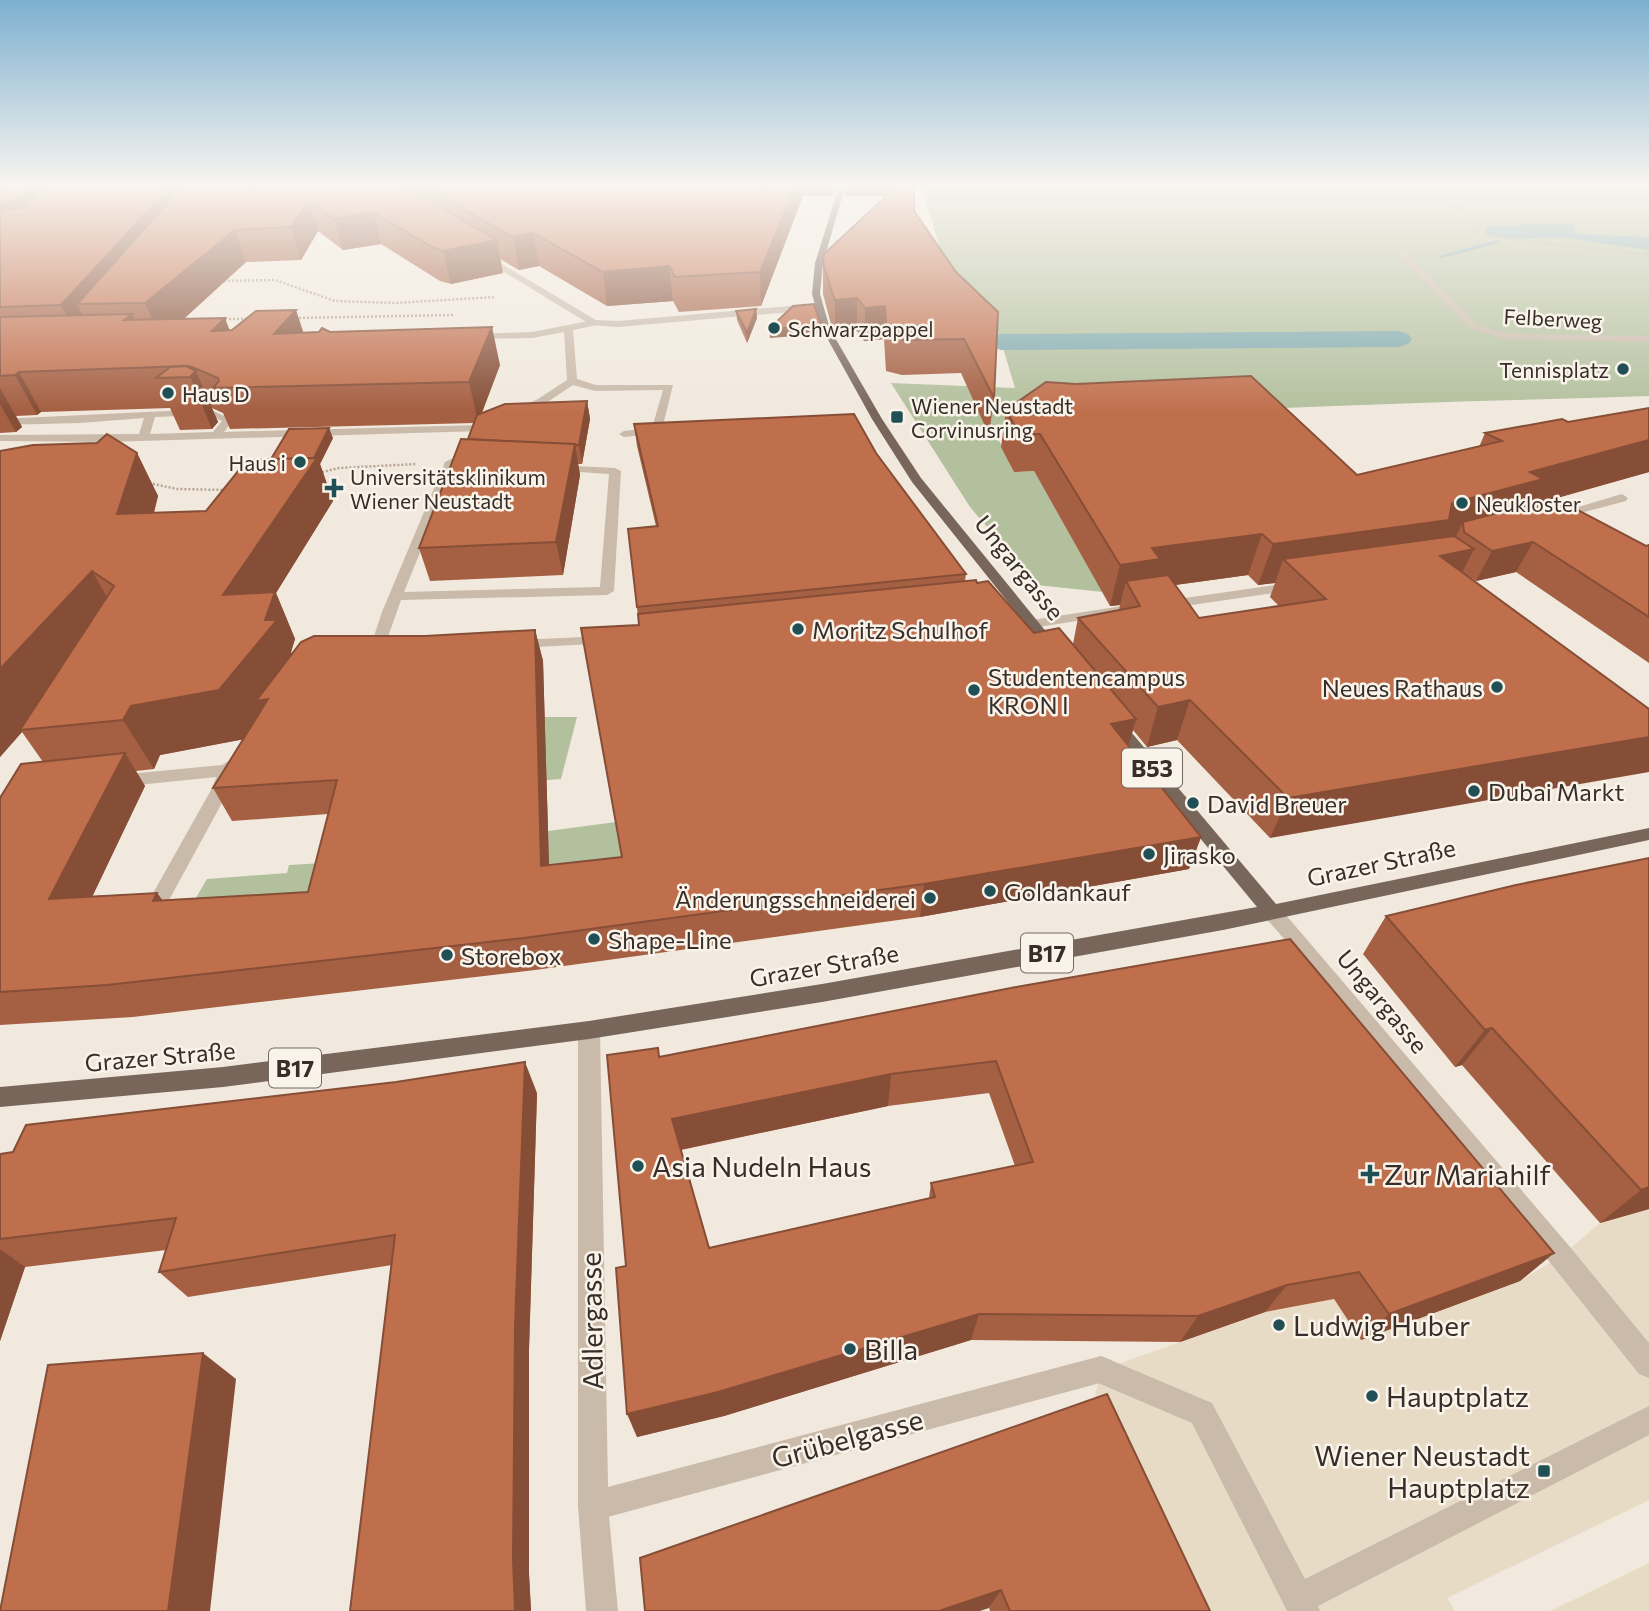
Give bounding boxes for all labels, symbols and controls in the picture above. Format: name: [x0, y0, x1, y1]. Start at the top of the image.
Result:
street label: Felberweg: [1503, 303, 1603, 333]
place label: Schwarzpappel: [788, 316, 934, 341]
marker: Schwarzpappel: [766, 320, 782, 336]
place label: Tennisplatz: [1499, 357, 1609, 382]
marker: Tennisplatz: [1615, 361, 1631, 377]
place label: Haus D: [182, 381, 250, 406]
marker: Haus D: [160, 385, 176, 401]
place label: Wiener Neustadt Corvinusring: [911, 393, 1073, 442]
marker: Wiener Neustadt Corvinusring: [889, 409, 905, 425]
place label: Haus i: [229, 450, 286, 475]
marker: Haus i: [292, 454, 308, 470]
place label: Universitätsklinikum Wiener Neustadt: [350, 464, 546, 513]
marker: Universitätsklinikum Wiener Neustadt: [324, 478, 344, 498]
place label: Neukloster: [1476, 491, 1581, 516]
marker: Neukloster: [1454, 495, 1470, 511]
street label: Ungargasse: [969, 509, 1071, 625]
place label: Moritz Schulhof: [812, 615, 988, 644]
marker: Moritz Schulhof: [790, 621, 806, 637]
place label: Studentencampus KRON I: [988, 662, 1185, 719]
place label: Neues Rathaus: [1322, 673, 1483, 702]
marker: Neues Rathaus: [1489, 679, 1505, 695]
marker: Studentencampus KRON I: [966, 682, 982, 698]
road number: B53: [1122, 748, 1182, 788]
place label: Dubai Markt: [1488, 777, 1624, 806]
marker: Dubai Markt: [1466, 783, 1482, 799]
place label: David Breuer: [1207, 789, 1347, 818]
marker: David Breuer: [1185, 795, 1201, 811]
street label: Grazer Straße: [1304, 832, 1458, 892]
place label: Jirasko: [1163, 840, 1236, 869]
marker: Jirasko: [1141, 846, 1157, 862]
place label: Goldankauf: [1004, 877, 1131, 906]
marker: Goldankauf: [982, 883, 998, 899]
place label: Änderungsschneiderei: [675, 884, 916, 913]
marker: Änderungsschneiderei: [922, 890, 938, 906]
place label: Shape-Line: [608, 925, 732, 954]
marker: Shape-Line: [586, 931, 602, 947]
road number: B17: [1021, 934, 1073, 972]
street label: Grazer Straße: [747, 938, 901, 992]
place label: Storebox: [461, 941, 562, 970]
street label: Ungargasse: [1331, 943, 1435, 1059]
marker: Storebox: [439, 947, 455, 963]
street label: Grazer Straße: [84, 1035, 236, 1077]
road number: B17: [269, 1049, 321, 1088]
place label: Asia Nudeln Haus: [652, 1149, 871, 1183]
place label: Zur Mariahilf: [1384, 1157, 1551, 1191]
marker: Asia Nudeln Haus: [630, 1158, 646, 1174]
marker: Zur Mariahilf: [1362, 1166, 1378, 1182]
street label: Adlergasse: [573, 1252, 609, 1390]
place label: Ludwig Huber: [1293, 1308, 1470, 1342]
marker: Ludwig Huber: [1271, 1317, 1287, 1333]
place label: Billa: [864, 1332, 918, 1366]
marker: Billa: [842, 1341, 858, 1357]
place label: Hauptplatz: [1386, 1379, 1529, 1413]
marker: Hauptplatz: [1364, 1388, 1380, 1404]
street label: Grübelgasse: [767, 1401, 927, 1475]
place label: Wiener Neustadt Hauptplatz: [1314, 1438, 1530, 1504]
marker: Wiener Neustadt Hauptplatz: [1536, 1463, 1552, 1479]

